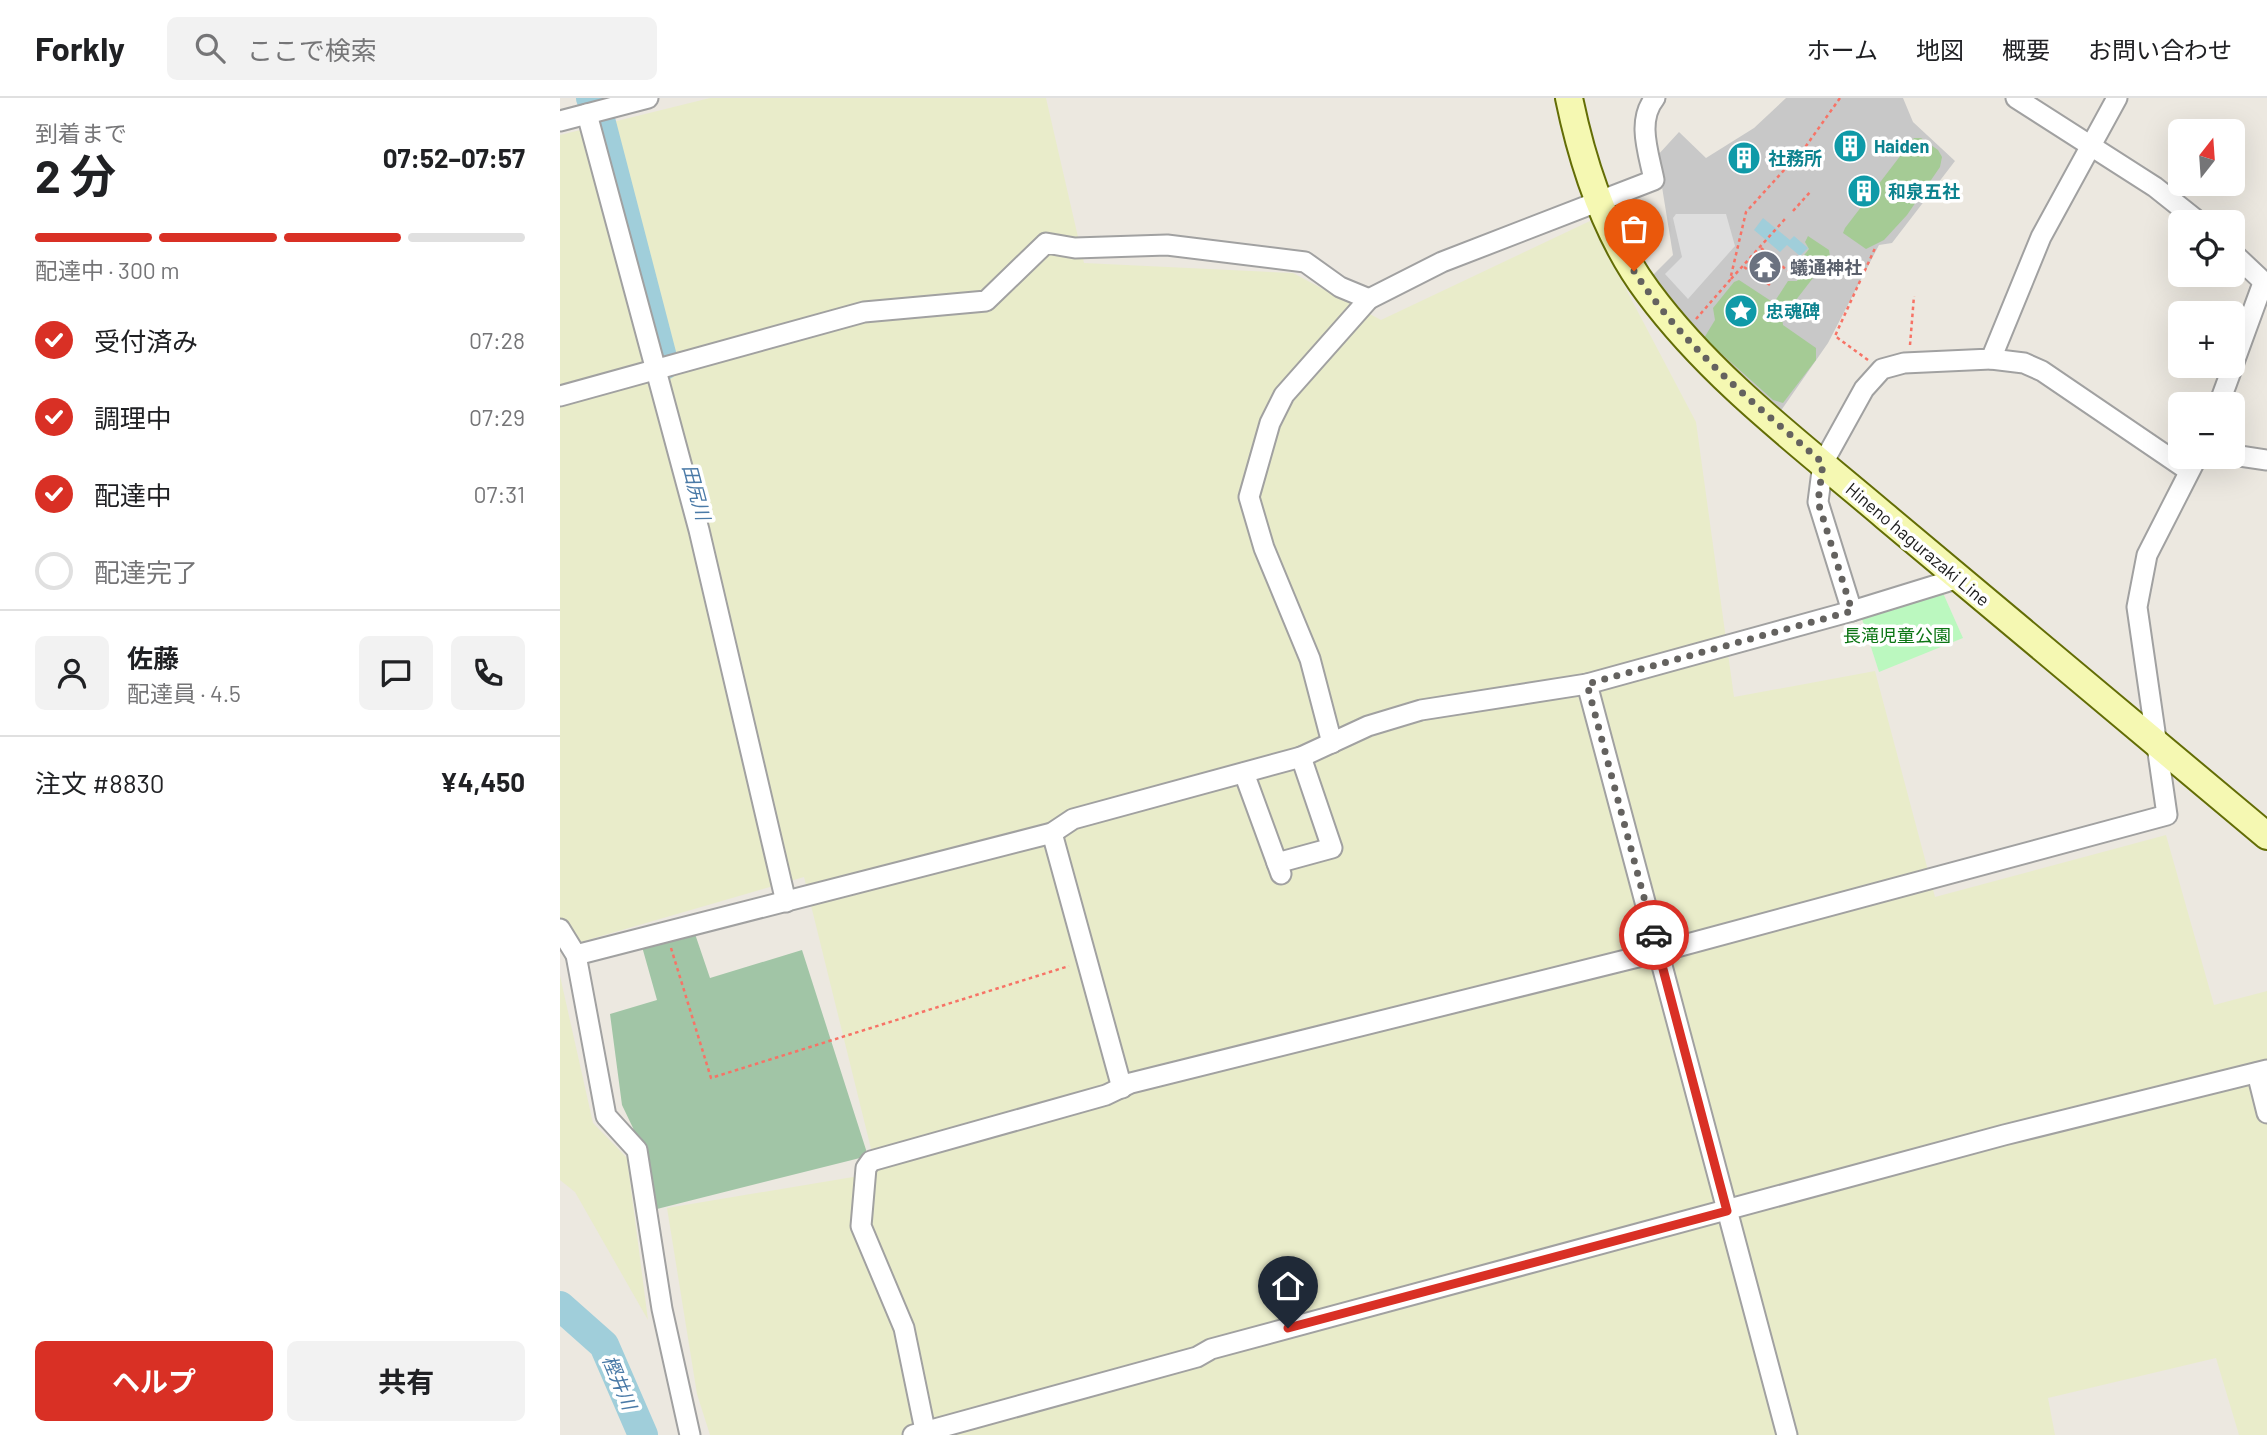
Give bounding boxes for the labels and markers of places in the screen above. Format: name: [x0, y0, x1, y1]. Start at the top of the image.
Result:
building icon: Haiden: [1831, 127, 1869, 165]
place label: Haiden: [1874, 135, 1929, 157]
building icon: 社務所: [1725, 139, 1763, 177]
place label: 社務所: [1768, 147, 1822, 169]
building icon: 和泉五社: [1845, 172, 1883, 210]
place label: 和泉五社: [1888, 180, 1960, 202]
pin: [1604, 199, 1664, 271]
temple icon: 蟻通神社: [1746, 248, 1784, 286]
place label: 蟻通神社: [1790, 256, 1862, 278]
place icon: 忠魂碑: [1722, 292, 1760, 330]
place label: 忠魂碑: [1766, 300, 1820, 322]
pin: [1258, 1256, 1318, 1328]

